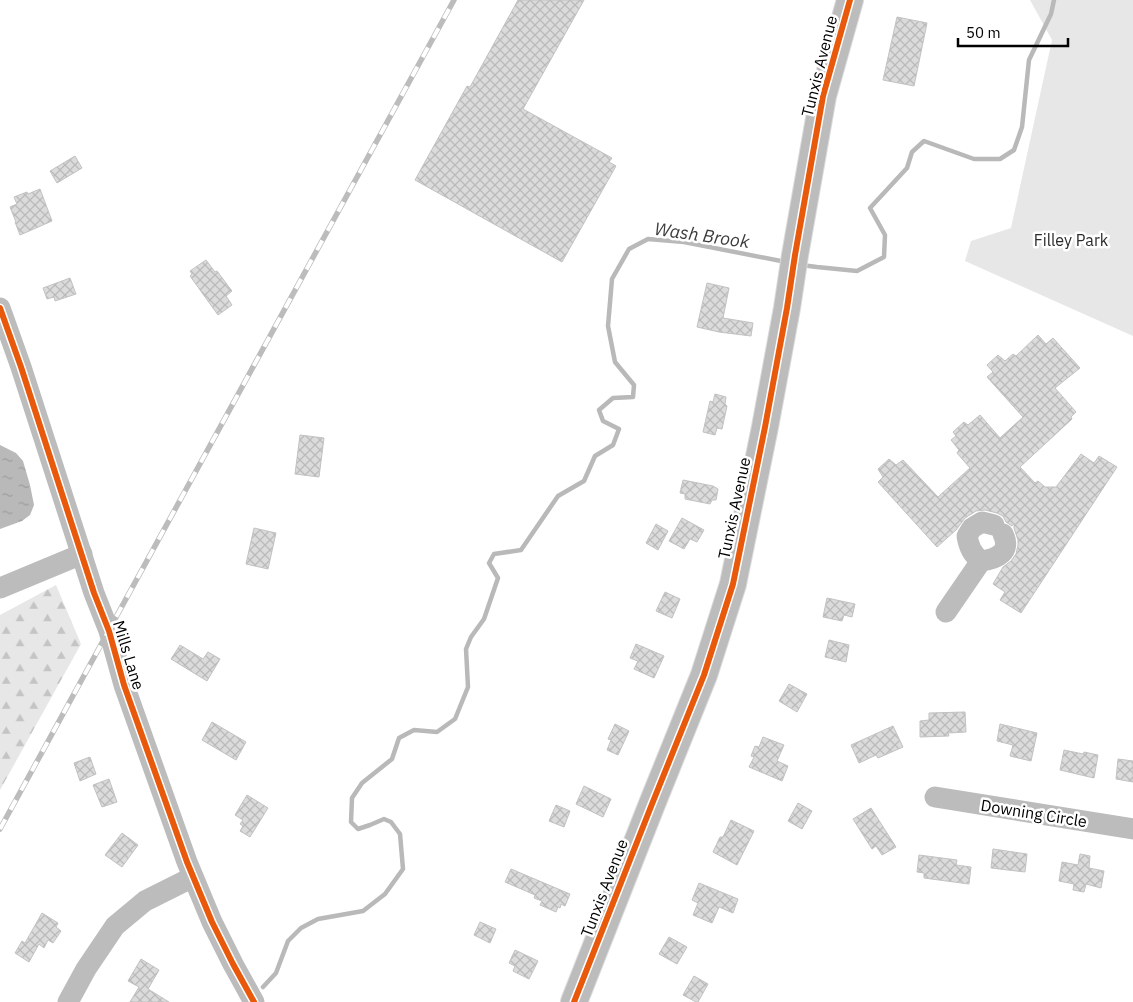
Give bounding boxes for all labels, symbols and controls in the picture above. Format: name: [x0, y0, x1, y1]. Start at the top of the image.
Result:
street label: Tunxis Avenue: [797, 13, 841, 119]
scale bar: [958, 15, 1068, 47]
text: 50 m: [966, 23, 1001, 42]
water label: Wash Brook: [653, 217, 752, 253]
park label: Filley Park: [1034, 230, 1109, 250]
street label: Tunxis Avenue: [713, 455, 755, 561]
street label: Mills Lane: [109, 618, 149, 692]
street label: Downing Circle: [979, 795, 1089, 831]
street label: Tunxis Avenue: [576, 836, 632, 940]

